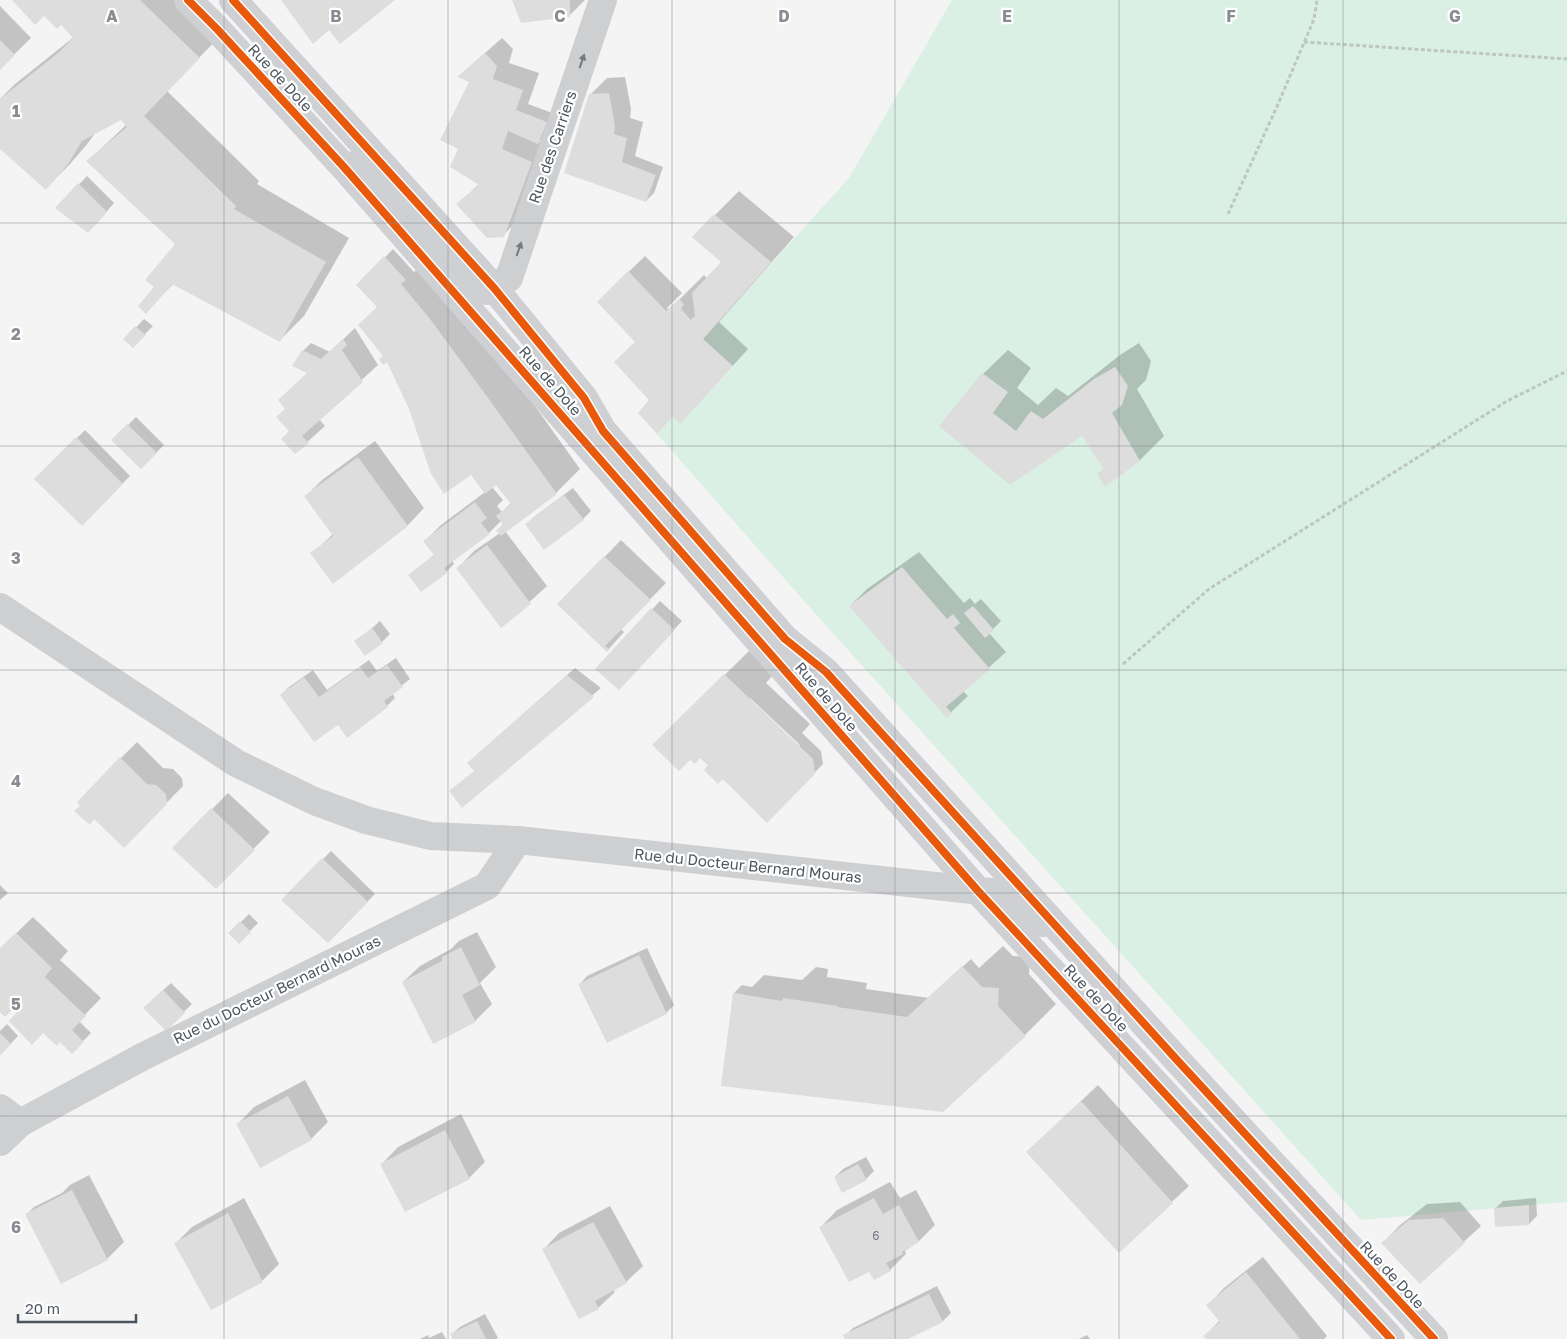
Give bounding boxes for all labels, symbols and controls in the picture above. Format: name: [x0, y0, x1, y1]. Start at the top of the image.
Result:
text: A: [106, 6, 118, 26]
text: B: [330, 6, 342, 26]
text: C: [554, 6, 566, 26]
text: D: [778, 6, 790, 26]
text: E: [1002, 6, 1012, 26]
text: F: [1226, 6, 1236, 26]
text: G: [1449, 6, 1461, 26]
street label: Rue de Dole: [245, 40, 317, 115]
one-way arrow: [579, 54, 586, 69]
street label: Rue des Carriers: [524, 88, 580, 205]
text: 1: [12, 101, 20, 121]
one-way arrow: [516, 241, 523, 256]
text: 2: [11, 324, 21, 344]
street label: Rue de Dole: [516, 342, 586, 419]
text: 3: [11, 548, 21, 568]
street label: Rue de Dole: [792, 658, 862, 735]
text: 4: [11, 771, 21, 791]
street label: Rue du Docteur Bernard Mouras: [633, 844, 863, 886]
street label: Rue du Docteur Bernard Mouras: [170, 931, 383, 1047]
street label: Rue de Dole: [1061, 960, 1133, 1035]
text: 5: [11, 994, 21, 1014]
text: 6: [11, 1217, 21, 1237]
house number: 6: [872, 1228, 880, 1243]
street label: Rue de Dole: [1357, 1237, 1429, 1312]
scale bar: [18, 1292, 135, 1324]
text: 20 m: [25, 1299, 60, 1317]

